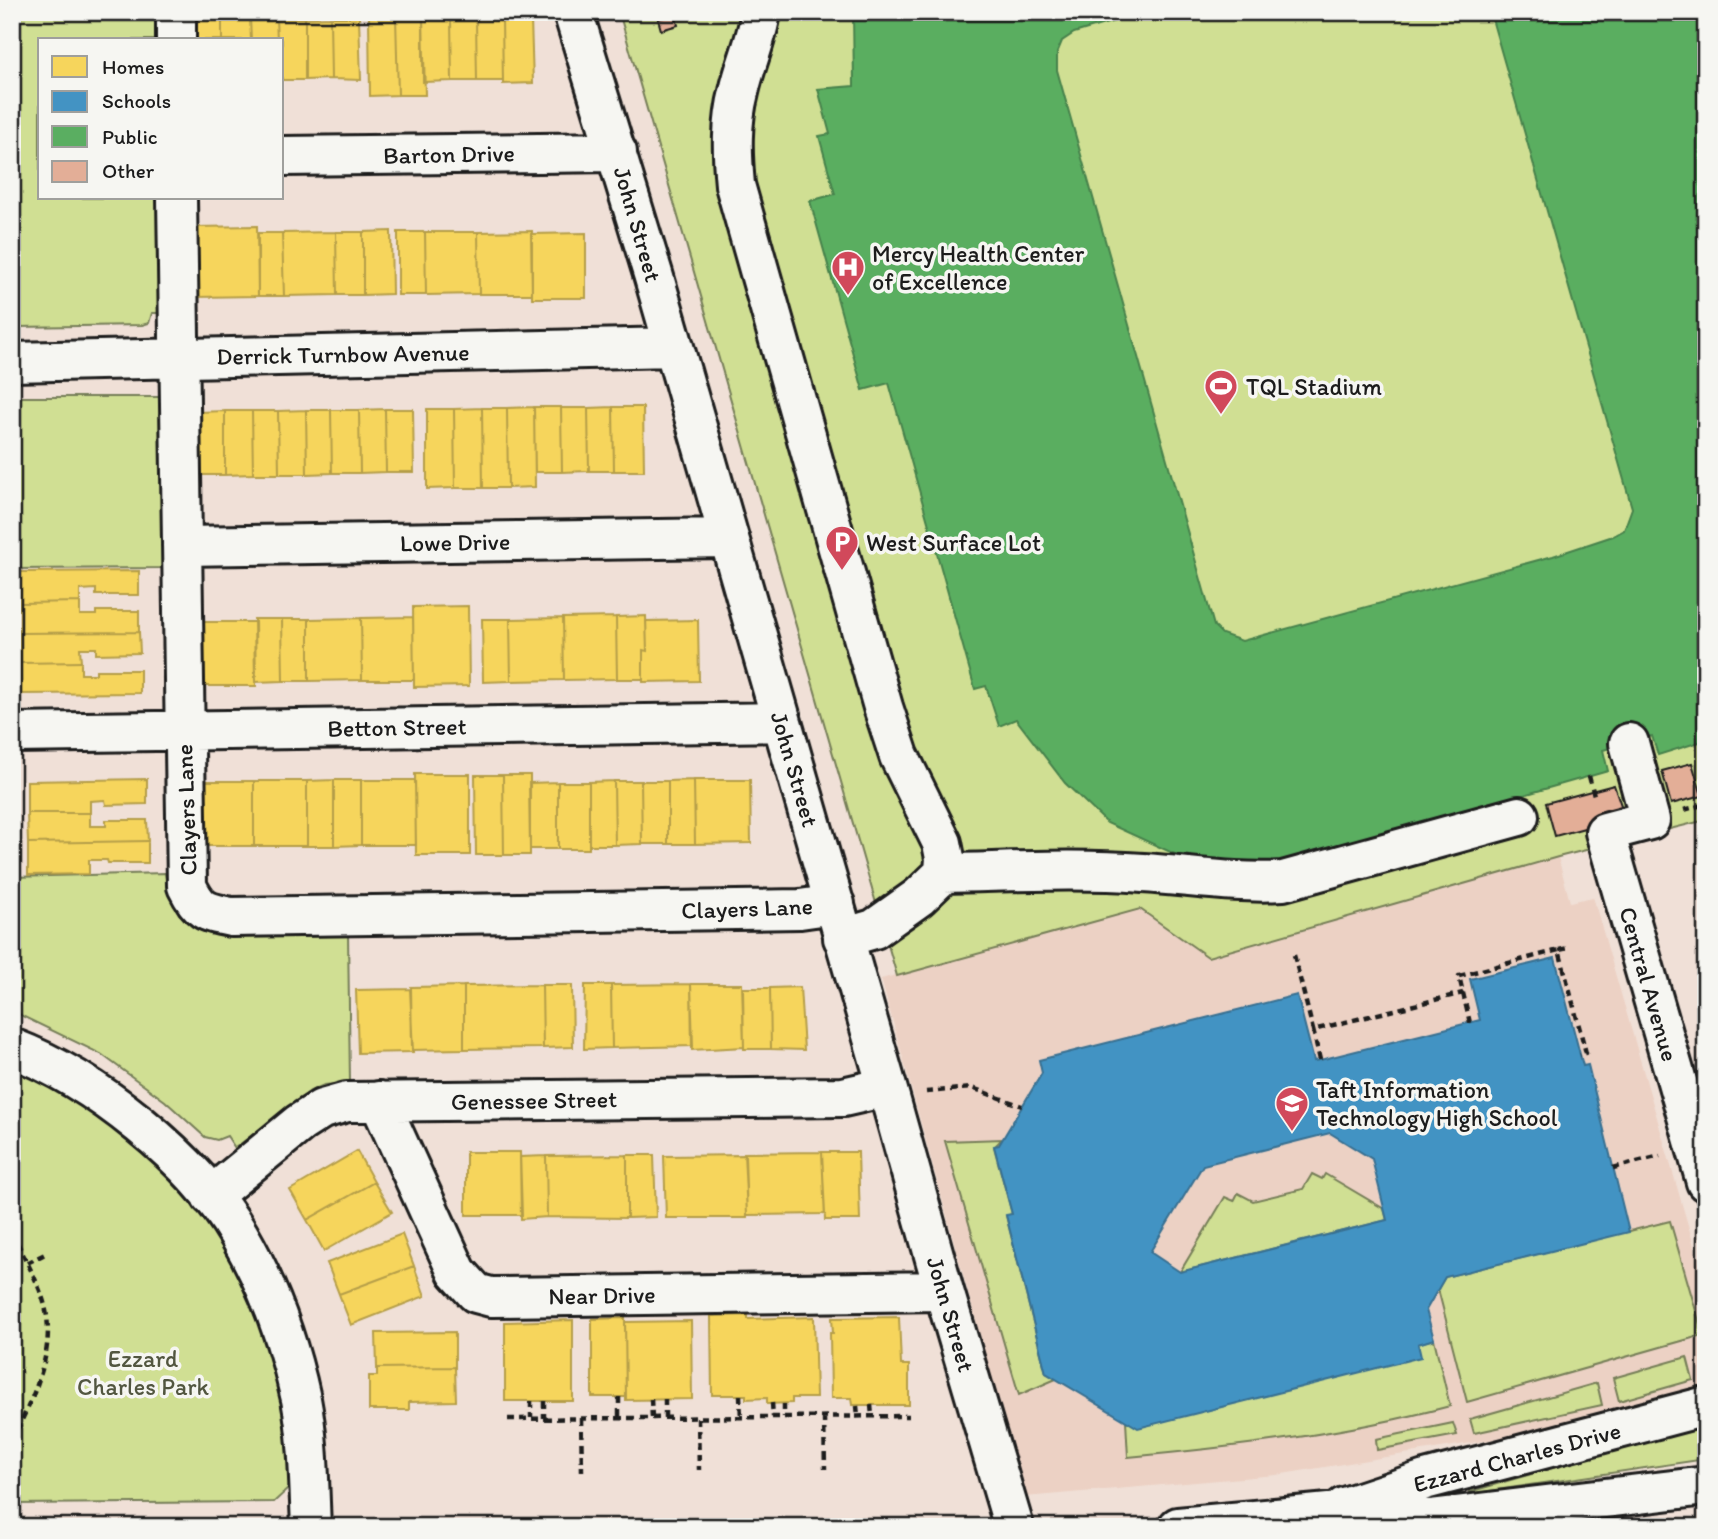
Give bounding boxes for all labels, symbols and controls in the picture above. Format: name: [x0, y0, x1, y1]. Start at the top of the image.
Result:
legend: [38, 38, 284, 200]
text: Homes: [102, 54, 164, 79]
text: Schools: [102, 88, 171, 113]
text: Public: [102, 124, 158, 149]
street label: Barton Drive: [383, 138, 515, 170]
text: Other: [102, 158, 155, 183]
street label: John Street: [608, 163, 668, 285]
place label: Mercy Health Center of Excellence: [872, 239, 1085, 296]
hospital icon: Mercy Health Center of Excellence: [829, 248, 867, 297]
street label: Derrick Turnbow Avenue: [216, 337, 470, 371]
sports icon: TQL Stadium: [1202, 367, 1240, 416]
place label: TQL Stadium: [1246, 372, 1382, 401]
parking icon: West Surface Lot: [823, 523, 861, 572]
street label: Lowe Drive: [400, 527, 510, 557]
place label: West Surface Lot: [866, 528, 1041, 557]
street label: John Street: [765, 708, 825, 830]
street label: Betton Street: [327, 711, 467, 743]
street label: Clayers Lane: [169, 744, 203, 876]
street label: Clayers Lane: [681, 891, 813, 925]
street label: Central Avenue: [1613, 903, 1685, 1065]
place label: Taft Information Technology High School: [1316, 1075, 1558, 1132]
street label: Genessee Street: [451, 1084, 617, 1116]
school or university icon: Taft Information Technology High School: [1273, 1084, 1311, 1133]
street label: John Street: [921, 1253, 981, 1375]
street label: Near Drive: [548, 1280, 656, 1310]
park label: Ezzard Charles Park: [77, 1344, 209, 1401]
street label: Ezzard Charles Drive: [1410, 1415, 1624, 1499]

